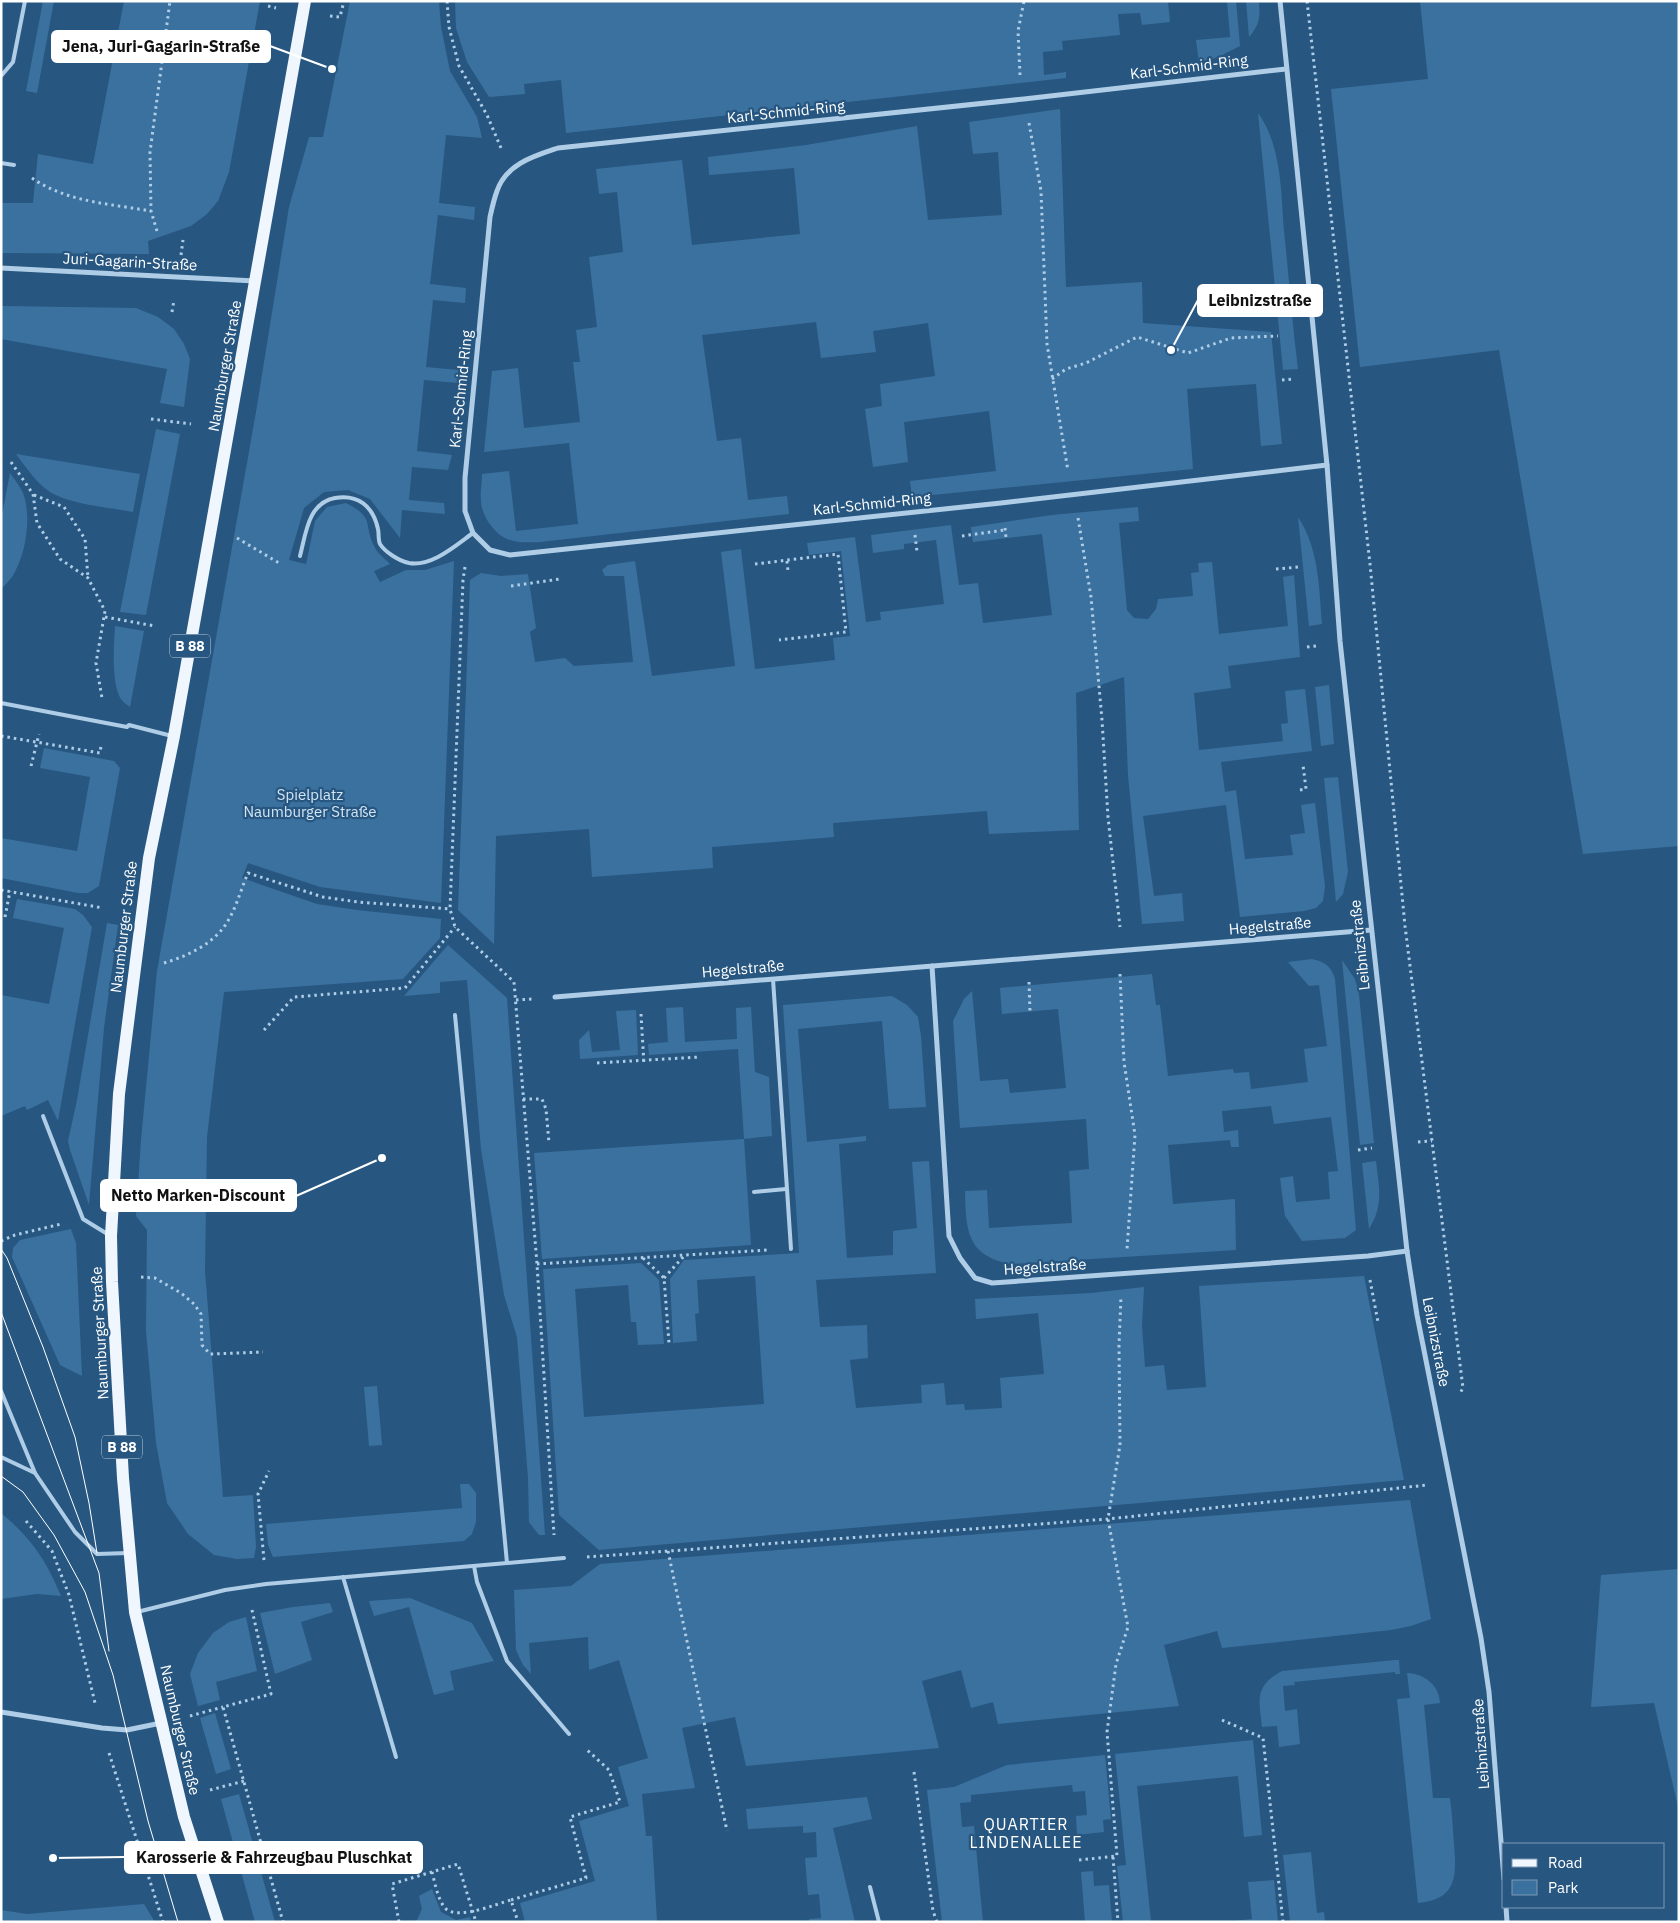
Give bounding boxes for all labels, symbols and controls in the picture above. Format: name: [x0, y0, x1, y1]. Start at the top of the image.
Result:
callout: Jena, Juri-Gagarin-Straße: [52, 31, 270, 62]
text: Jena, Juri-Gagarin-Straße: [62, 36, 260, 56]
street label: Karl-Schmid-Ring: [1129, 50, 1249, 83]
street label: Karl-Schmid-Ring: [726, 96, 846, 127]
street label: Juri-Gagarin-Straße: [62, 248, 198, 275]
callout: Leibnizstraße: [1198, 285, 1322, 316]
text: Leibnizstraße: [1208, 290, 1312, 310]
street label: Naumburger Straße: [204, 299, 245, 433]
street label: Karl-Schmid-Ring: [445, 329, 476, 449]
street label: Karl-Schmid-Ring: [812, 488, 932, 519]
road number: B 88: [170, 634, 210, 658]
park label: Spielplatz Naumburger Straße: [244, 785, 377, 821]
street label: Naumburger Straße: [106, 860, 141, 994]
street label: Leibnizstraße: [1345, 899, 1374, 991]
street label: Hegelstraße: [1228, 912, 1312, 939]
street label: Hegelstraße: [701, 955, 785, 982]
callout: Netto Marken-Discount: [101, 1180, 296, 1211]
text: Netto Marken-Discount: [111, 1185, 285, 1205]
street label: Hegelstraße: [1003, 1254, 1087, 1279]
street label: Naumburger Straße: [87, 1266, 112, 1400]
street label: Leibnizstraße: [1418, 1295, 1455, 1388]
road number: B 88: [102, 1435, 142, 1458]
street label: Naumburger Straße: [156, 1663, 205, 1797]
street label: Leibnizstraße: [1468, 1698, 1493, 1790]
district label: QUARTIER LINDENALLEE: [969, 1814, 1083, 1852]
callout: Karosserie & Fahrzeugbau Pluschkat: [125, 1842, 422, 1873]
legend: [1502, 1843, 1665, 1908]
text: Karosserie & Fahrzeugbau Pluschkat: [136, 1847, 412, 1867]
text: Road: [1548, 1853, 1583, 1872]
text: Park: [1548, 1878, 1578, 1897]

